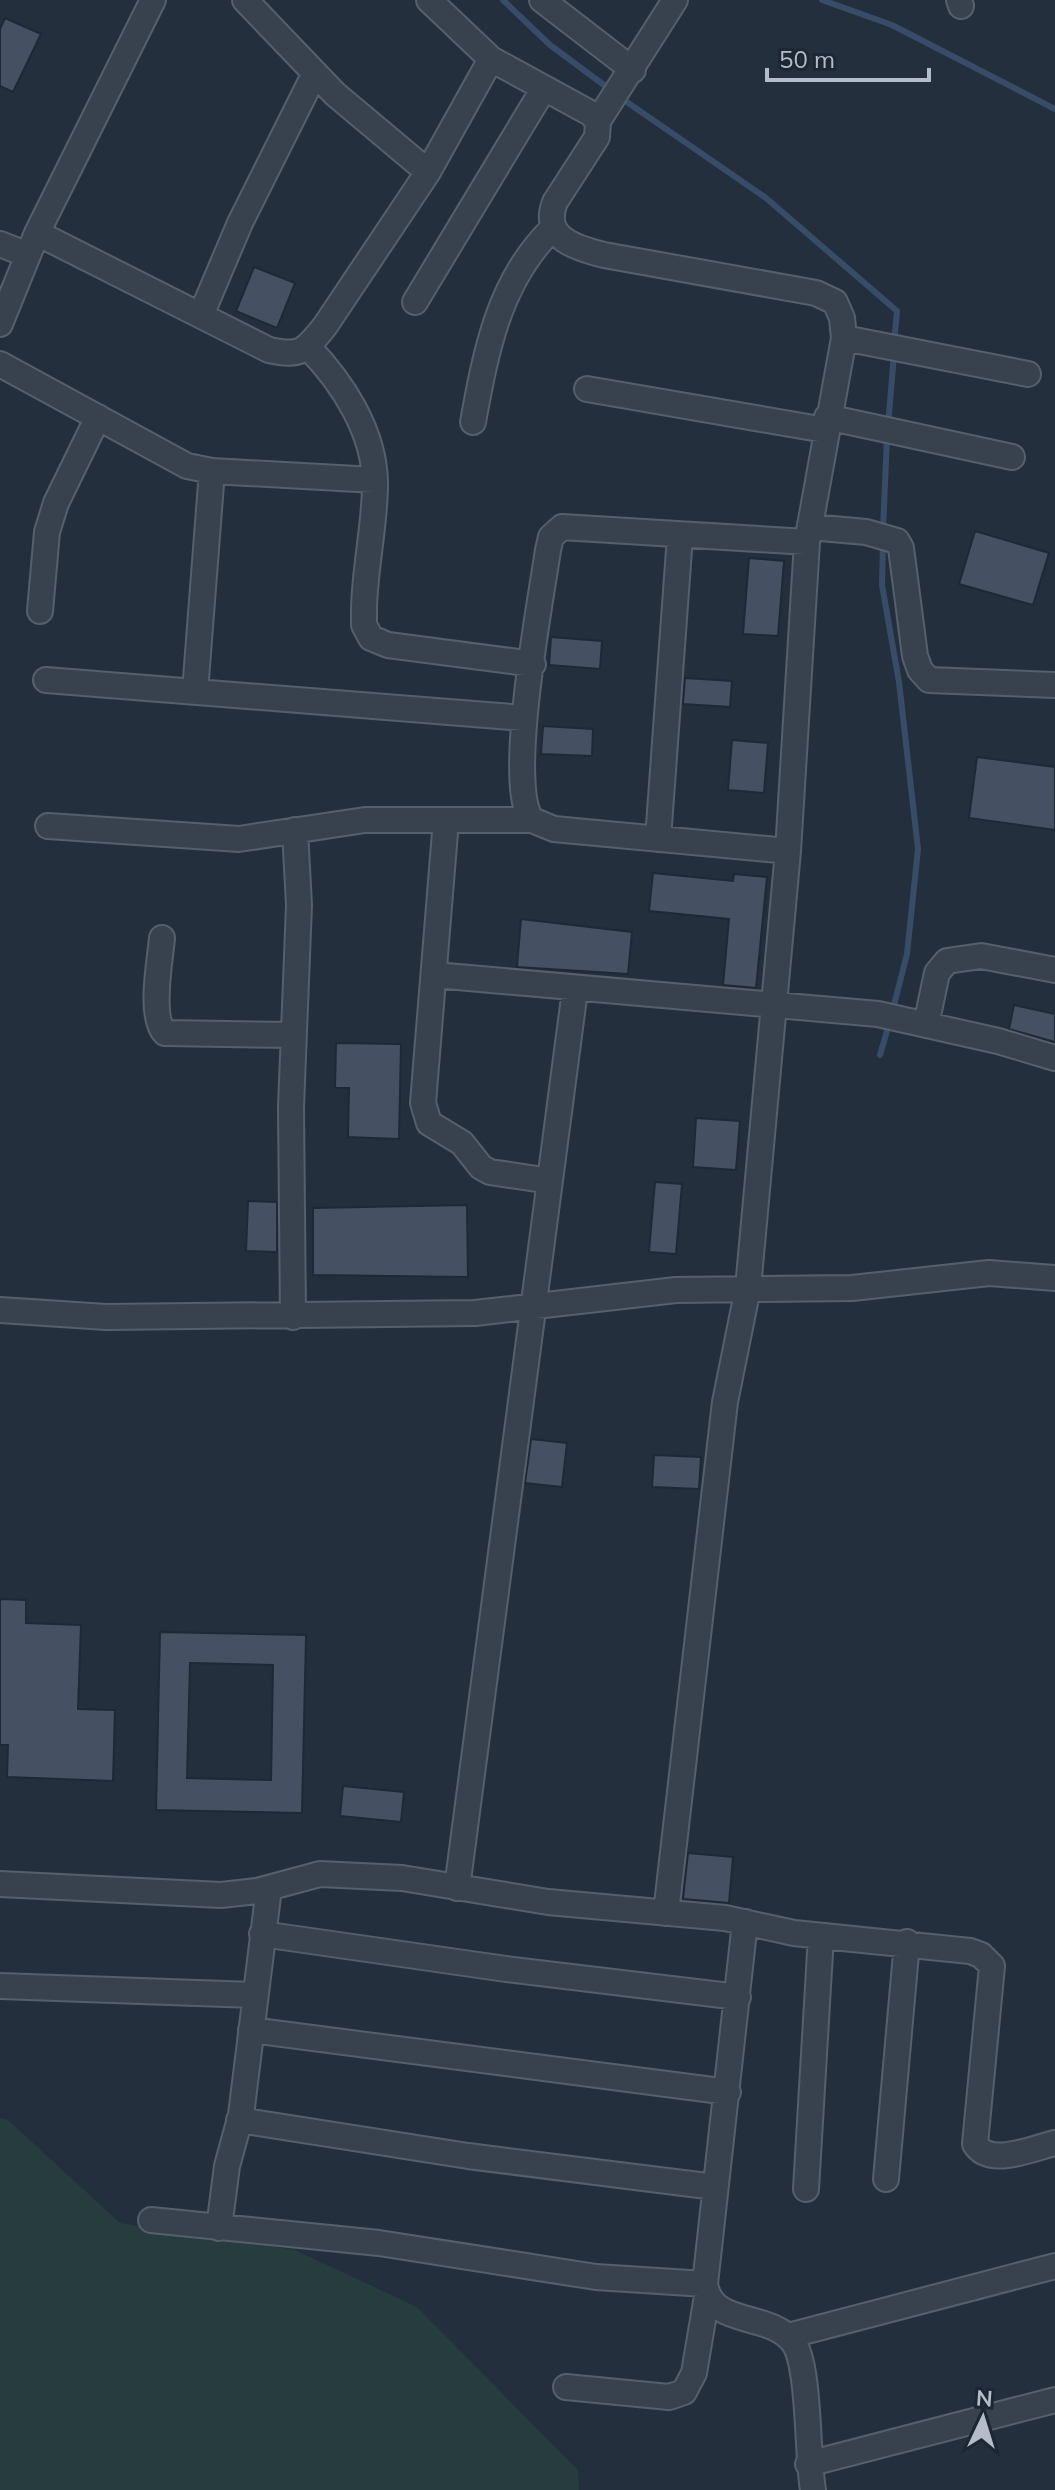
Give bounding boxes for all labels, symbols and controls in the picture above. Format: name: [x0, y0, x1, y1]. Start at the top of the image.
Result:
scale bar: [767, 32, 929, 82]
text: 50 m: [779, 44, 835, 74]
north arrow: [943, 2378, 1023, 2458]
text: N: [975, 2384, 994, 2413]

